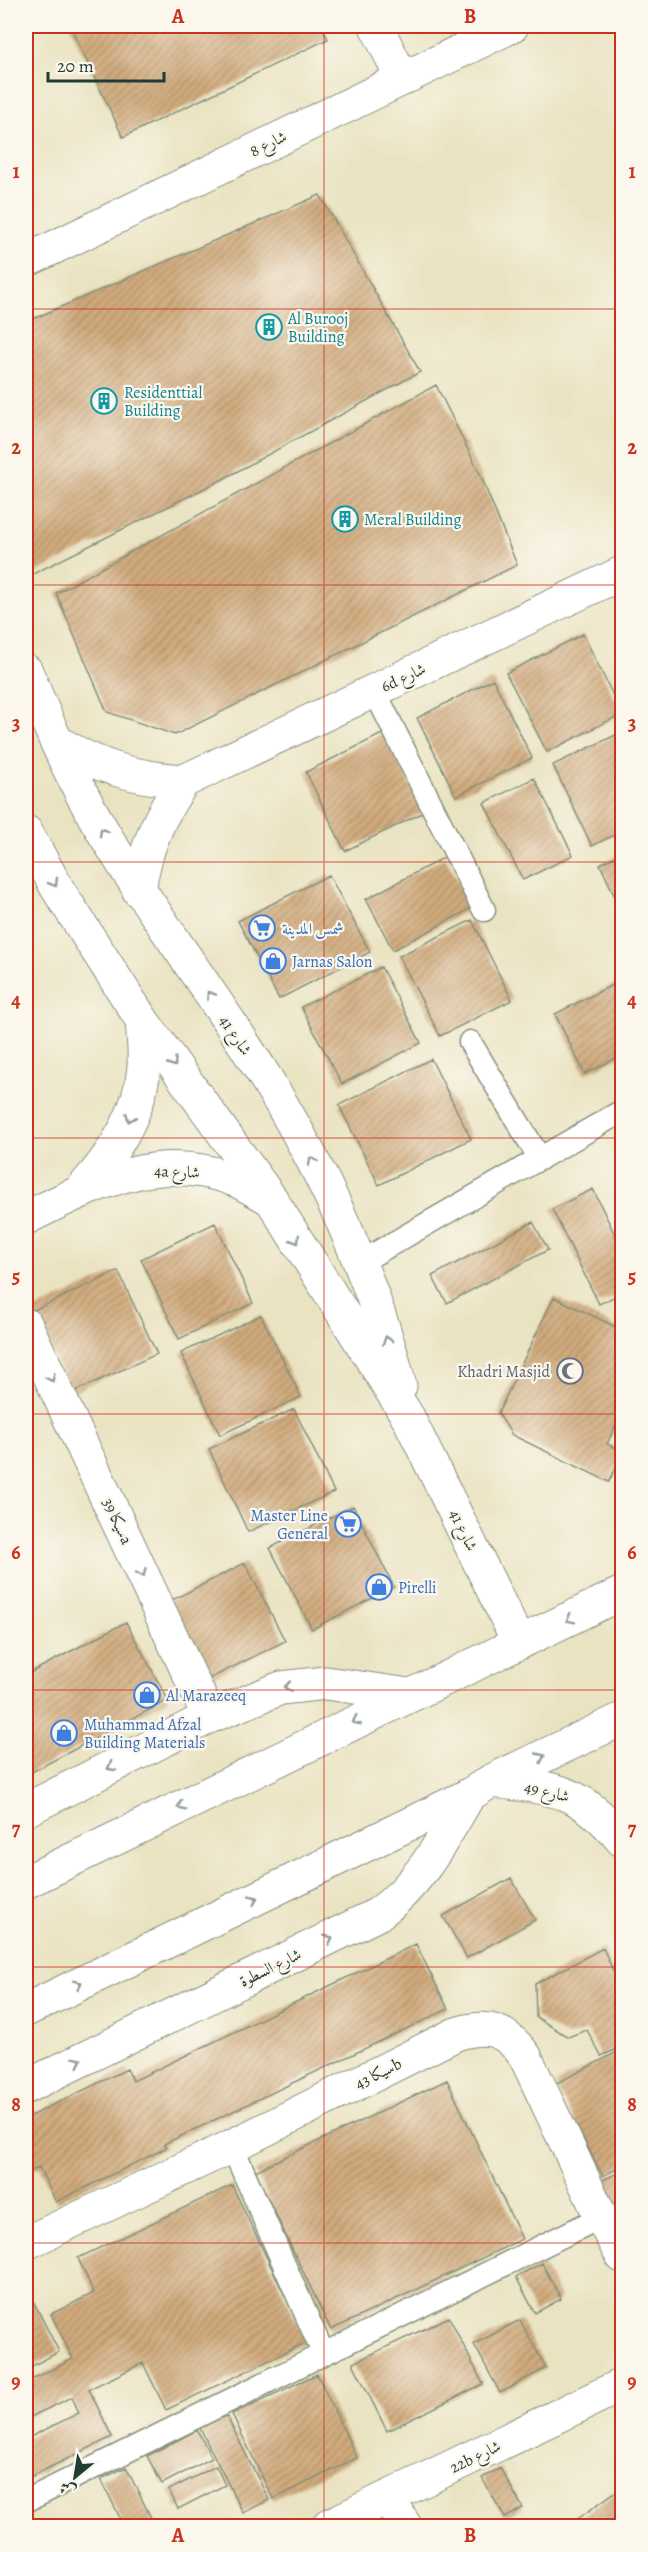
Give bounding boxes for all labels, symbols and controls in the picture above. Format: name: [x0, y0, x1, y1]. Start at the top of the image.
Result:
text: A: [171, 3, 185, 30]
text: B: [464, 3, 476, 30]
scale bar: [48, 45, 164, 83]
text: 20 m: [57, 54, 94, 78]
street label: 8 شارع: [246, 126, 292, 164]
text: 1: [12, 158, 20, 185]
text: 1: [628, 158, 636, 185]
place label: Al Burooj Building: [287, 308, 348, 348]
building icon: Al Burooj Building: [254, 312, 284, 342]
place label: Residenttial Building: [124, 382, 202, 422]
building icon: Residenttial Building: [89, 386, 119, 416]
text: 2: [11, 434, 21, 461]
text: 2: [627, 434, 637, 461]
building icon: Meral Building: [330, 504, 360, 534]
place label: Meral Building: [364, 509, 461, 531]
street label: 6d شارع: [378, 658, 430, 700]
text: 3: [12, 710, 20, 737]
text: 3: [628, 710, 636, 737]
one-way arrow: [99, 828, 111, 838]
one-way arrow: [47, 876, 59, 887]
supermarket icon: شمس المدينة: [247, 913, 277, 943]
place label: شمس المدينة: [282, 918, 344, 940]
shop icon: Jarnas Salon: [258, 946, 288, 976]
place label: Jarnas Salon: [292, 951, 373, 973]
text: 4: [11, 987, 21, 1014]
text: 4: [627, 987, 637, 1014]
one-way arrow: [206, 991, 217, 1002]
street label: شارع 41: [212, 1011, 257, 1061]
one-way arrow: [166, 1056, 177, 1067]
one-way arrow: [125, 1112, 137, 1123]
one-way arrow: [308, 1157, 319, 1167]
street label: 4a شارع: [154, 1160, 200, 1186]
one-way arrow: [289, 1234, 301, 1244]
text: 5: [12, 1263, 20, 1290]
text: 5: [628, 1263, 636, 1290]
one-way arrow: [382, 1335, 394, 1346]
mosque icon: Khadri Masjid: [555, 1356, 585, 1386]
place label: Khadri Masjid: [457, 1361, 550, 1383]
one-way arrow: [43, 1371, 55, 1382]
street label: سيكا 39a: [97, 1495, 138, 1549]
place label: Master Line General: [250, 1505, 328, 1545]
street label: شارع 41: [442, 1506, 483, 1556]
supermarket icon: Master Line General: [333, 1509, 363, 1539]
text: 6: [11, 1539, 21, 1566]
text: 6: [627, 1539, 637, 1566]
one-way arrow: [135, 1567, 147, 1578]
shop icon: Pirelli: [364, 1572, 394, 1602]
place label: Pirelli: [398, 1577, 437, 1599]
one-way arrow: [565, 1611, 576, 1623]
shop icon: Al Marazeeq: [132, 1680, 162, 1710]
one-way arrow: [284, 1680, 294, 1693]
place label: Al Marazeeq: [165, 1685, 246, 1707]
place label: Muhammad Afzal Building Materials: [84, 1714, 205, 1754]
one-way arrow: [352, 1714, 363, 1725]
shop icon: Muhammad Afzal Building Materials: [49, 1718, 79, 1748]
one-way arrow: [535, 1753, 546, 1765]
one-way arrow: [107, 1759, 118, 1771]
street label: شارع 49: [522, 1776, 571, 1810]
one-way arrow: [176, 1799, 187, 1811]
text: 7: [12, 1815, 21, 1842]
text: 7: [628, 1815, 637, 1842]
one-way arrow: [247, 1895, 258, 1907]
one-way arrow: [322, 1934, 333, 1946]
street label: شارع السطوة: [236, 1943, 306, 1994]
one-way arrow: [72, 1980, 83, 1992]
street label: سيكا 43b: [351, 2053, 406, 2095]
one-way arrow: [72, 2057, 83, 2069]
text: 8: [11, 2091, 21, 2118]
text: 8: [627, 2091, 637, 2118]
text: 9: [11, 2368, 21, 2395]
text: 9: [627, 2368, 637, 2395]
street label: 22b شارع: [446, 2435, 506, 2480]
north arrow: [45, 2447, 105, 2507]
text: ش: [56, 2476, 80, 2503]
text: A: [171, 2522, 185, 2549]
text: B: [464, 2522, 476, 2549]

